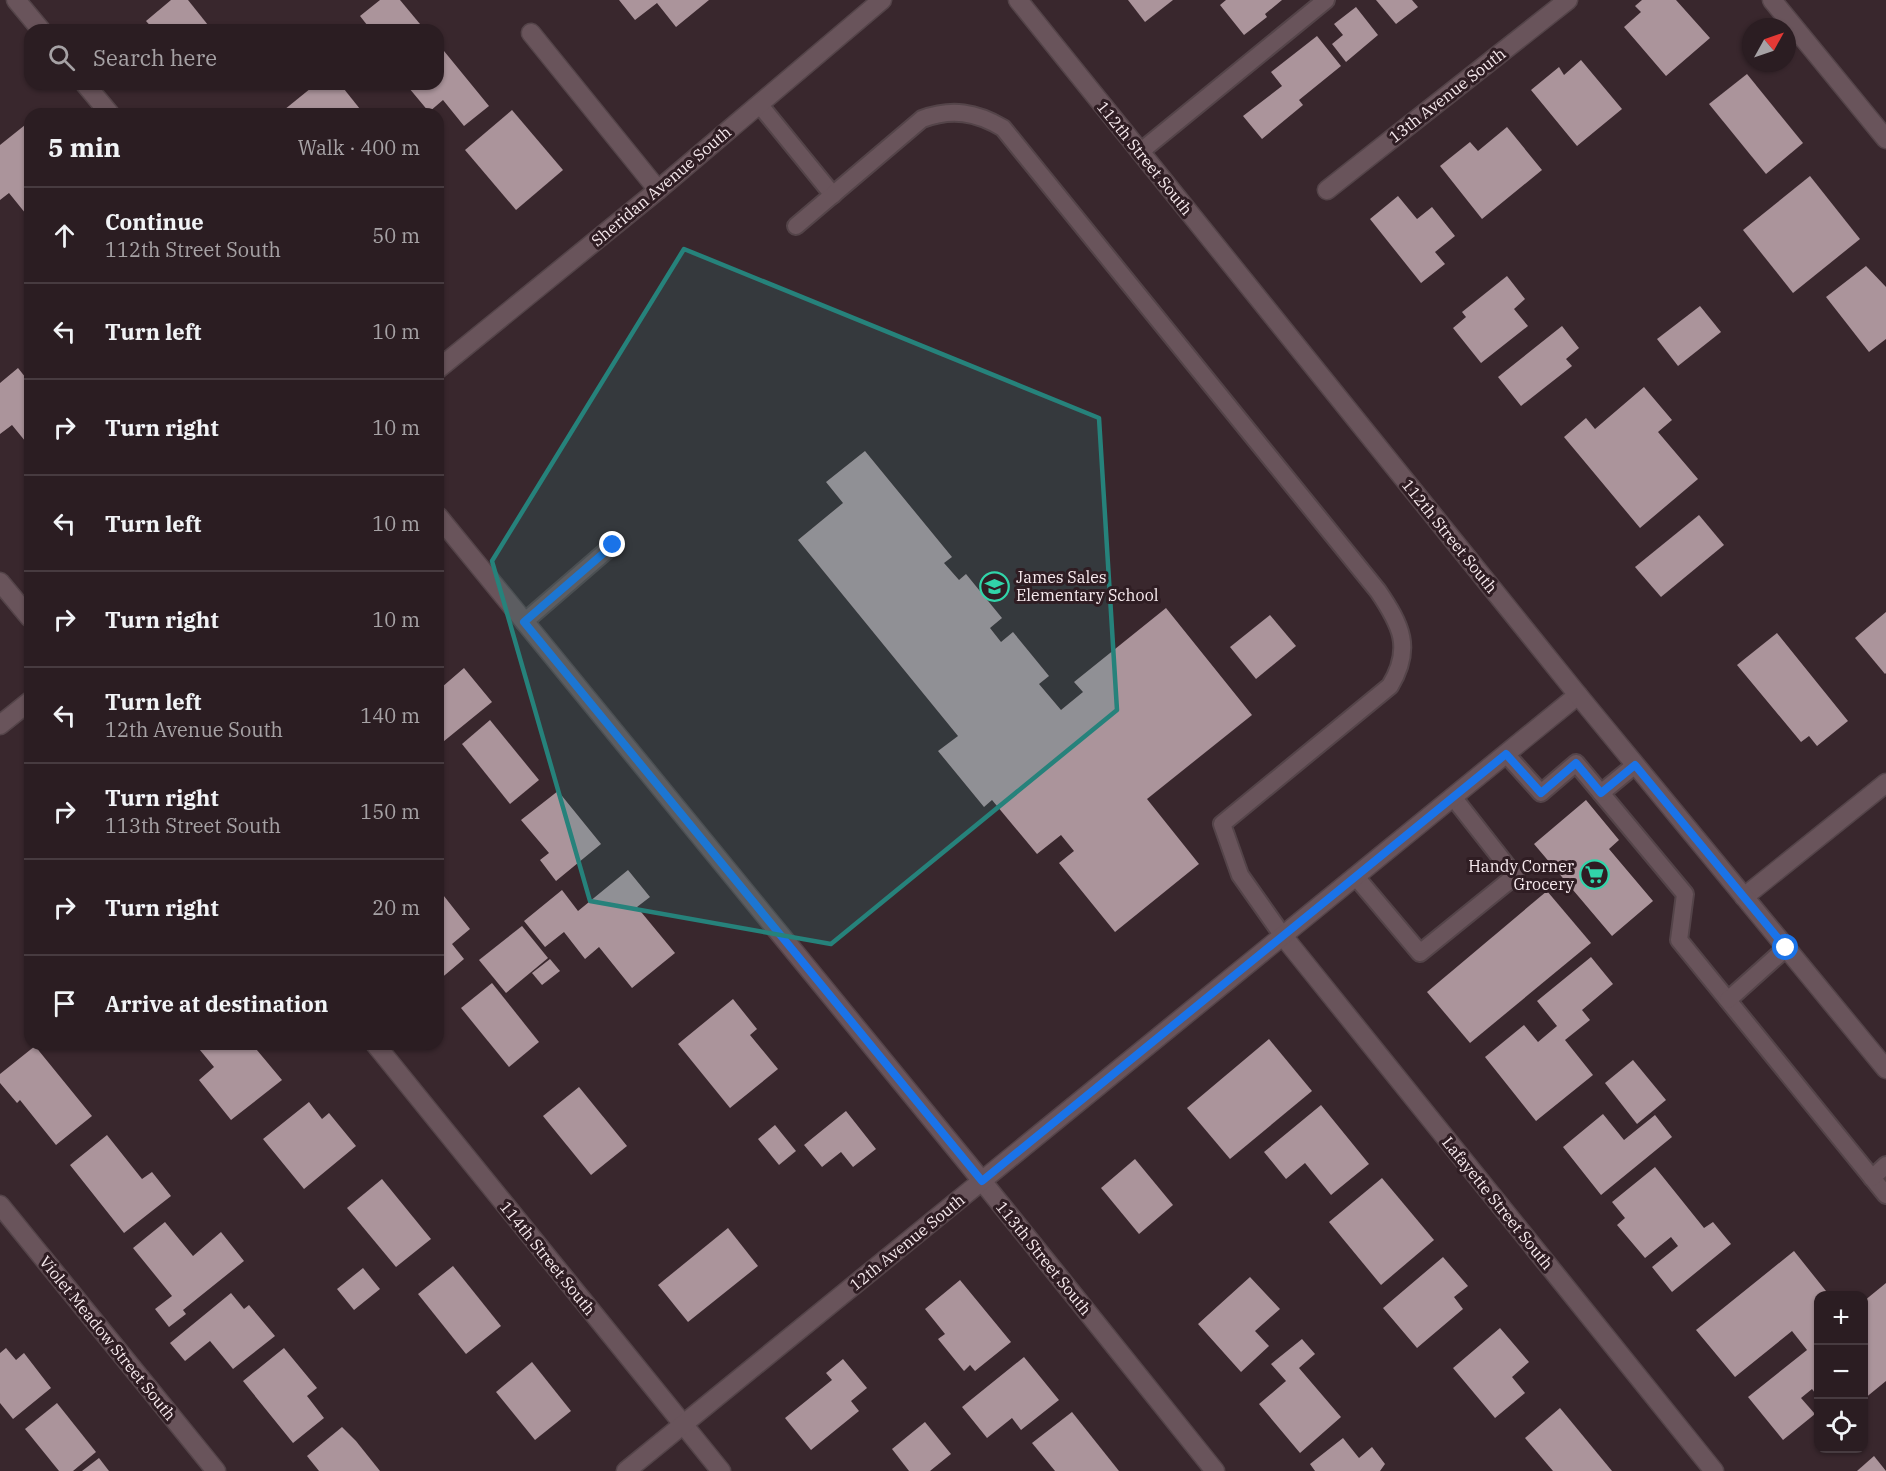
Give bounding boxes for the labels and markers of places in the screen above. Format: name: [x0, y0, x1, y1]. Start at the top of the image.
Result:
place label: James Sales Elementary School: [1016, 567, 1159, 605]
school or university icon: James Sales Elementary School: [979, 570, 1011, 602]
place label: Handy Corner Grocery: [1468, 856, 1574, 894]
supermarket icon: Handy Corner Grocery: [1579, 859, 1611, 891]

